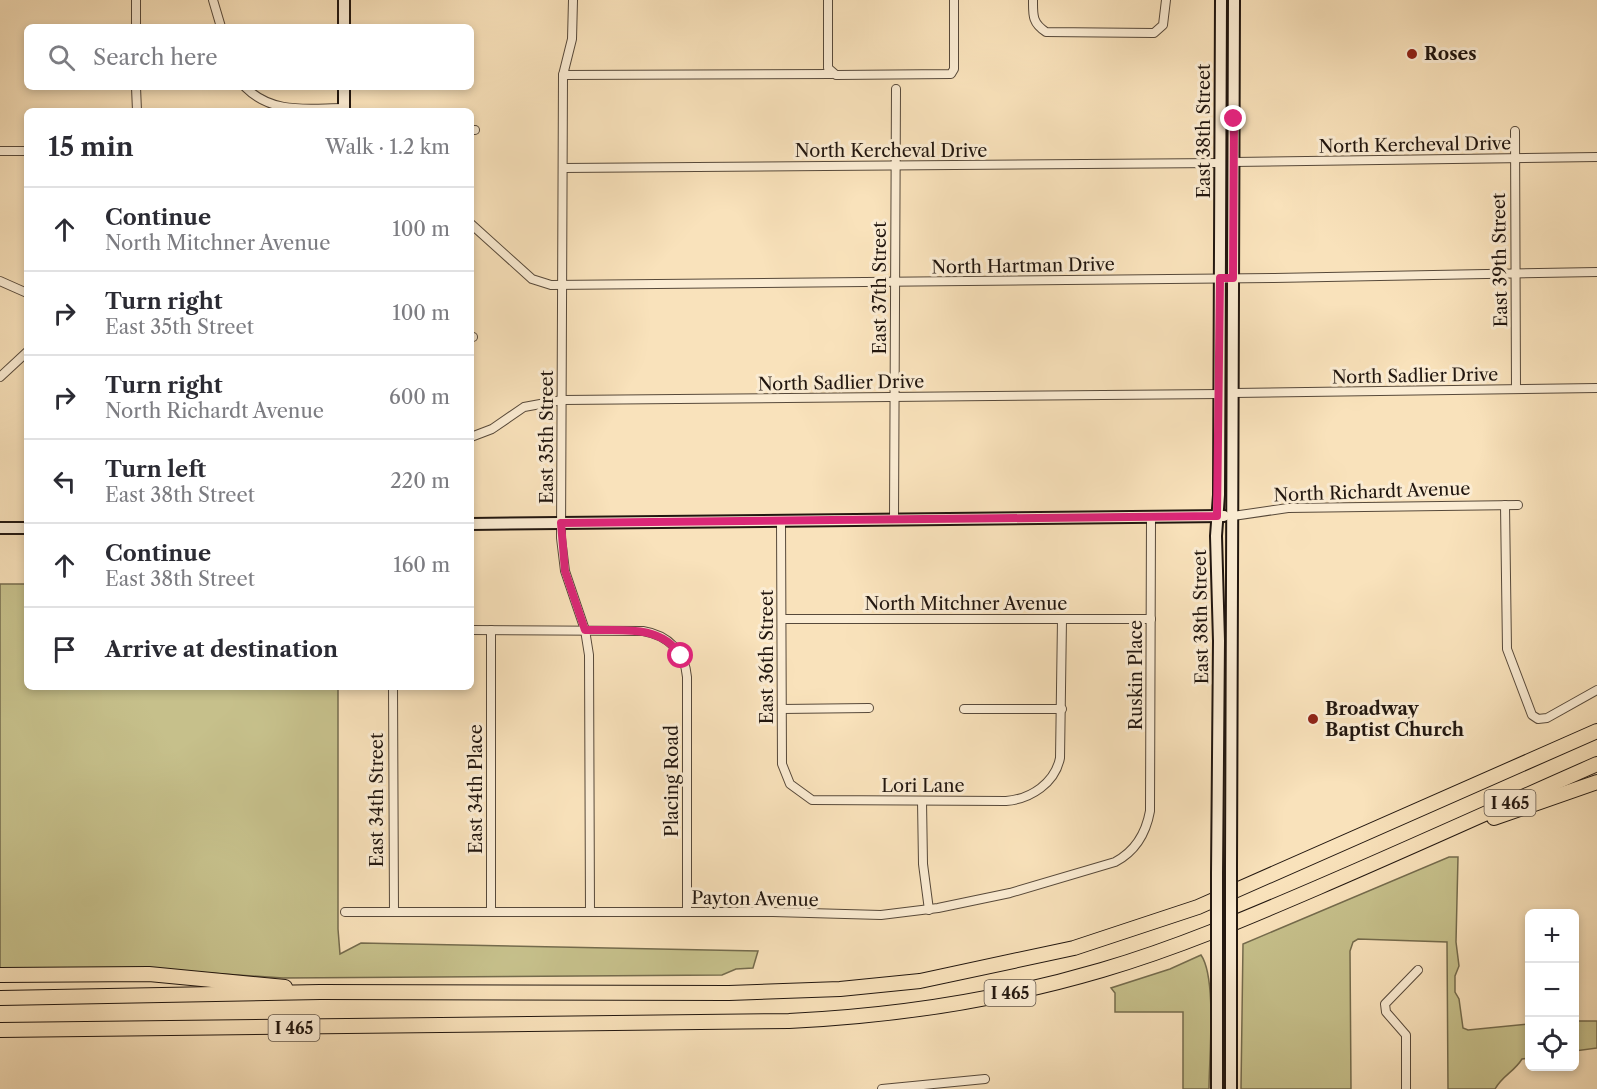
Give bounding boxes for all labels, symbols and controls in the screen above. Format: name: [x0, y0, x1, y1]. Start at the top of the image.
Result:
search box: [24, 24, 474, 90]
icon: search: [45, 41, 78, 74]
place label: Roses: [1424, 43, 1477, 65]
text: Search here: [93, 44, 218, 71]
marker: Roses: [1405, 47, 1419, 61]
street label: East 38th Street: [1193, 63, 1215, 198]
route end: [1220, 105, 1246, 131]
text: 15 min: [48, 131, 134, 163]
street label: North Kercheval Drive: [1319, 132, 1511, 158]
text: Walk · 1.2 km: [325, 135, 450, 159]
street label: North Kercheval Drive: [795, 140, 987, 162]
street label: East 39th Street: [1488, 192, 1512, 328]
text: Continue: [105, 204, 211, 231]
icon: ahead: [48, 213, 81, 246]
text: 100 m: [392, 217, 450, 241]
street label: East 37th Street: [869, 221, 891, 355]
text: North Mitchner Avenue: [105, 231, 330, 255]
street label: North Hartman Drive: [931, 253, 1115, 279]
text: Turn right: [105, 288, 223, 315]
icon: right: [48, 297, 81, 330]
text: 100 m: [392, 301, 450, 325]
text: East 35th Street: [105, 315, 254, 339]
street label: North Sadlier Drive: [1332, 364, 1498, 388]
street label: East 35th Street: [536, 369, 558, 504]
street label: North Sadlier Drive: [758, 371, 924, 395]
text: Turn right: [105, 372, 223, 399]
icon: right: [48, 381, 81, 414]
text: 600 m: [389, 385, 450, 409]
text: North Richardt Avenue: [105, 399, 324, 423]
text: Turn left: [105, 456, 206, 483]
icon: left: [48, 465, 81, 498]
text: 220 m: [390, 469, 450, 493]
street label: North Richardt Avenue: [1273, 478, 1471, 506]
text: East 38th Street: [105, 483, 255, 507]
text: Continue: [105, 540, 211, 567]
icon: ahead: [48, 549, 81, 582]
street label: East 38th Street: [1189, 549, 1213, 685]
text: 160 m: [393, 553, 450, 577]
text: East 38th Street: [105, 567, 255, 591]
street label: East 36th Street: [756, 589, 778, 724]
street label: North Mitchner Avenue: [865, 593, 1067, 615]
street label: Ruskin Place: [1125, 620, 1147, 730]
icon: arrive: [48, 633, 81, 666]
text: Arrive at destination: [105, 636, 338, 663]
route start: [667, 642, 693, 668]
place label: Broadway Baptist Church: [1325, 698, 1465, 741]
marker: Broadway Baptist Church: [1306, 712, 1320, 726]
street label: East 34th Place: [465, 724, 487, 854]
street label: Placing Road: [661, 725, 683, 837]
street label: East 34th Street: [366, 732, 388, 867]
street label: Lori Lane: [881, 775, 965, 797]
road number: I 465: [1484, 790, 1536, 816]
street label: Payton Avenue: [691, 887, 819, 911]
map controls: [1525, 909, 1579, 1071]
button: +: [1525, 909, 1579, 963]
button: −: [1525, 963, 1579, 1017]
road number: I 465: [984, 980, 1036, 1006]
road number: I 465: [268, 1015, 320, 1041]
button: locate: [1525, 1017, 1579, 1071]

